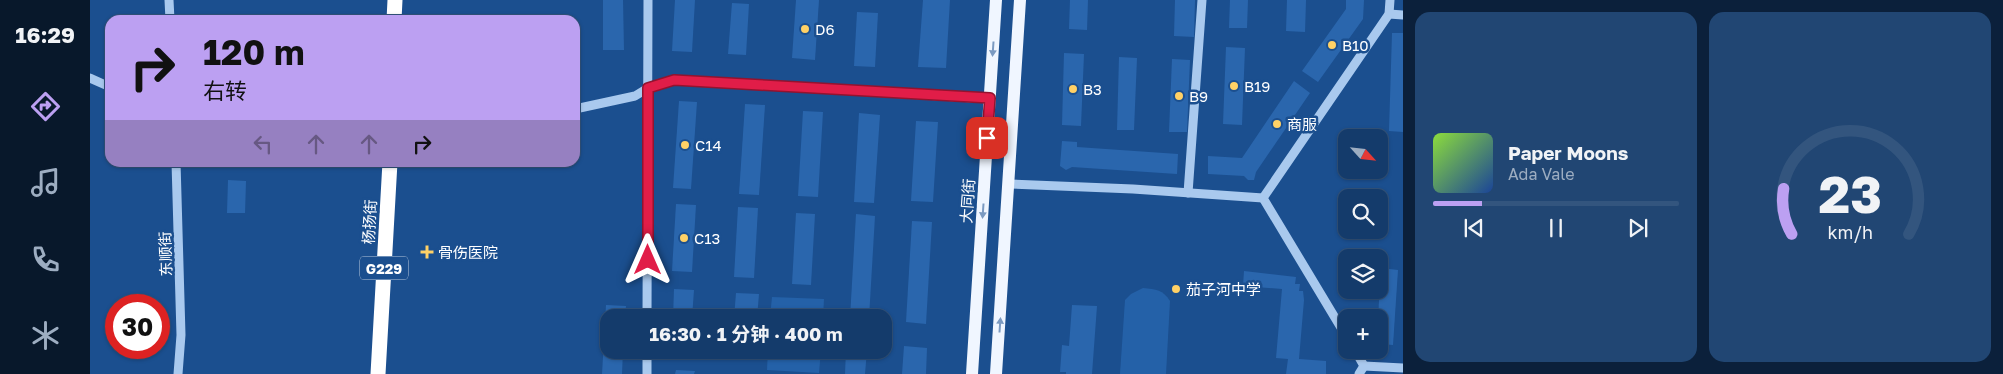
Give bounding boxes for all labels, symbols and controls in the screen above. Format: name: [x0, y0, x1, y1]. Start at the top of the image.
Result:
place label: D6: [815, 20, 835, 38]
text: 16:29: [15, 21, 75, 48]
marker: D6: [799, 23, 811, 35]
text: 120 m: [203, 31, 305, 73]
icon: right: [120, 35, 185, 100]
place label: B10: [1342, 36, 1369, 54]
marker: B10: [1326, 39, 1338, 51]
one-way arrow: [988, 41, 996, 57]
text: 右转: [203, 77, 247, 104]
place label: B19: [1244, 77, 1270, 95]
place label: B3: [1083, 80, 1102, 98]
marker: B19: [1228, 80, 1240, 92]
marker: B3: [1067, 83, 1079, 95]
place label: B9: [1189, 87, 1208, 105]
icon: directions: [28, 89, 63, 124]
marker: B9: [1173, 90, 1185, 102]
place label: 商服: [1287, 115, 1317, 133]
pin: [966, 117, 1008, 159]
marker: 商服: [1271, 118, 1283, 130]
icon: arrive: [973, 124, 1001, 152]
north arrow: [1338, 129, 1388, 179]
map controls: [1338, 129, 1388, 359]
icon: left: [249, 130, 277, 158]
icon: ahead: [302, 130, 330, 158]
icon: ahead: [355, 130, 383, 158]
icon: right: [408, 130, 436, 158]
place label: C14: [695, 136, 722, 154]
marker: C14: [679, 139, 691, 151]
text: Paper Moons: [1508, 141, 1628, 164]
text: 23: [1818, 162, 1882, 224]
text: Ada Vale: [1508, 164, 1574, 184]
icon: music: [28, 165, 63, 200]
street label: 大同街: [956, 178, 978, 224]
button: search: [1338, 189, 1388, 239]
street label: 杨扬街: [359, 199, 379, 245]
one-way arrow: [978, 203, 986, 219]
icon: previous: [1460, 214, 1488, 242]
icon: pause: [1542, 214, 1570, 242]
icon: next: [1624, 214, 1652, 242]
text: km/h: [1827, 221, 1873, 243]
place label: C13: [694, 229, 720, 247]
street label: 东顺街: [155, 231, 175, 277]
marker: C13: [678, 232, 690, 244]
position arrow: [621, 233, 673, 285]
icon: phone: [28, 242, 63, 277]
place label: 骨伤医院: [438, 243, 498, 261]
marker: 骨伤医院: [420, 245, 434, 259]
button: layers: [1338, 249, 1388, 299]
road number: G229: [360, 256, 408, 280]
place label: 茄子河中学: [1186, 280, 1261, 298]
marker: 茄子河中学: [1170, 283, 1182, 295]
speed limit sign: 30: [105, 294, 170, 359]
button: +: [1338, 309, 1388, 359]
one-way arrow: [996, 317, 1004, 333]
icon: climate: [28, 318, 63, 353]
text: 16:30 · 1 分钟 · 400 m: [649, 322, 843, 345]

